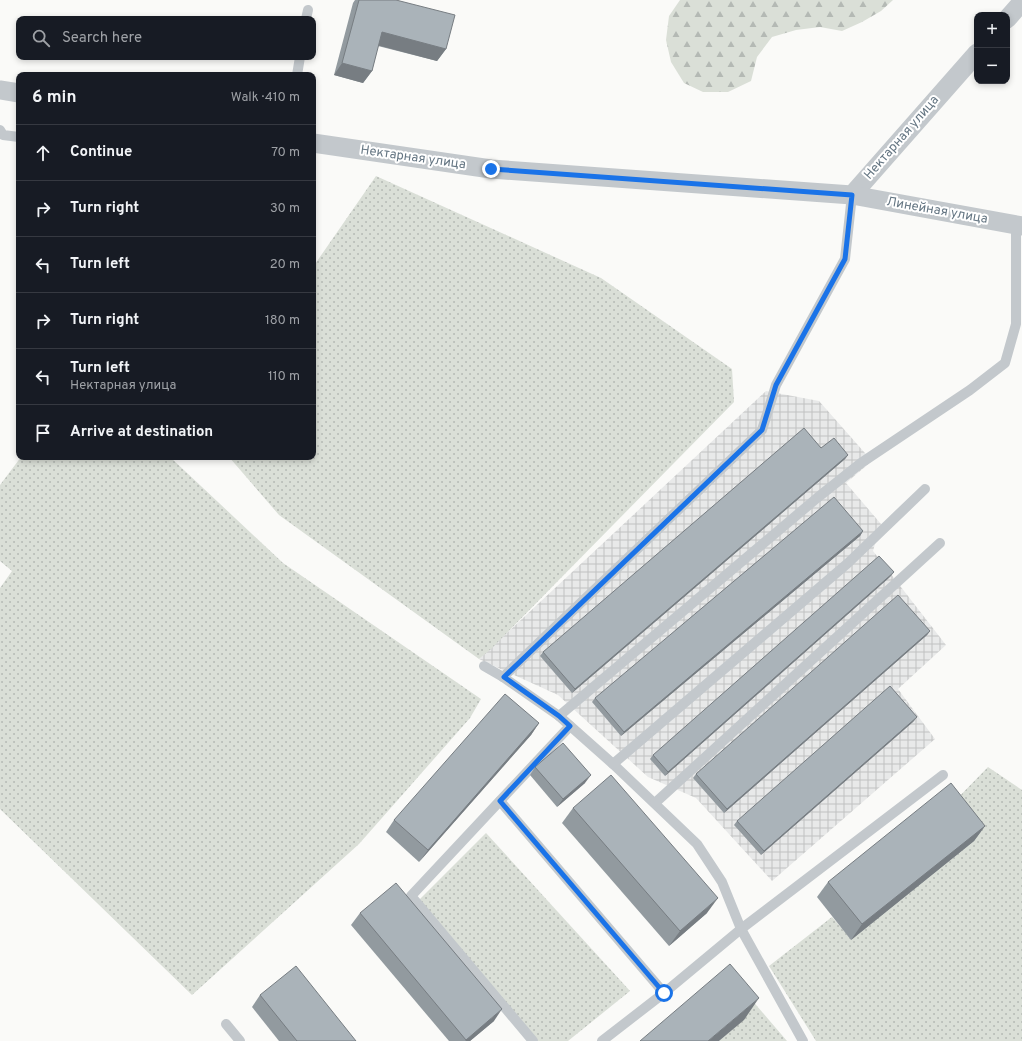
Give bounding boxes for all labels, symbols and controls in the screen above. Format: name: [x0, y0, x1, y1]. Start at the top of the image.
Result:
map controls: [974, 12, 1010, 84]
button: +: [974, 12, 1010, 48]
search box: [16, 16, 316, 60]
icon: search: [30, 27, 52, 49]
text: Search here: [62, 29, 142, 48]
button: −: [974, 48, 1010, 84]
text: 6 min: [32, 87, 76, 109]
text: Walk · 410 m: [231, 90, 300, 106]
street label: Нектарная улица: [861, 93, 943, 183]
icon: ahead: [32, 142, 54, 164]
text: Continue: [70, 143, 132, 162]
street label: Нектарная улица: [359, 143, 467, 173]
text: 70 m: [271, 145, 300, 161]
route end: [482, 160, 500, 178]
street label: Линейная улица: [885, 194, 989, 228]
icon: right: [32, 198, 54, 220]
text: Turn right: [70, 199, 139, 218]
text: 30 m: [270, 201, 300, 217]
icon: left: [32, 254, 54, 276]
text: Turn left: [70, 255, 130, 274]
text: 20 m: [270, 257, 300, 273]
icon: right: [32, 310, 54, 332]
text: Turn right: [70, 311, 139, 330]
text: 180 m: [265, 313, 300, 329]
text: Turn left: [70, 359, 130, 378]
icon: left: [32, 366, 54, 388]
text: 110 m: [268, 369, 300, 385]
text: Нектарная улица: [70, 378, 176, 394]
icon: arrive: [32, 422, 54, 444]
text: Arrive at destination: [70, 423, 213, 442]
route start: [655, 984, 673, 1002]

